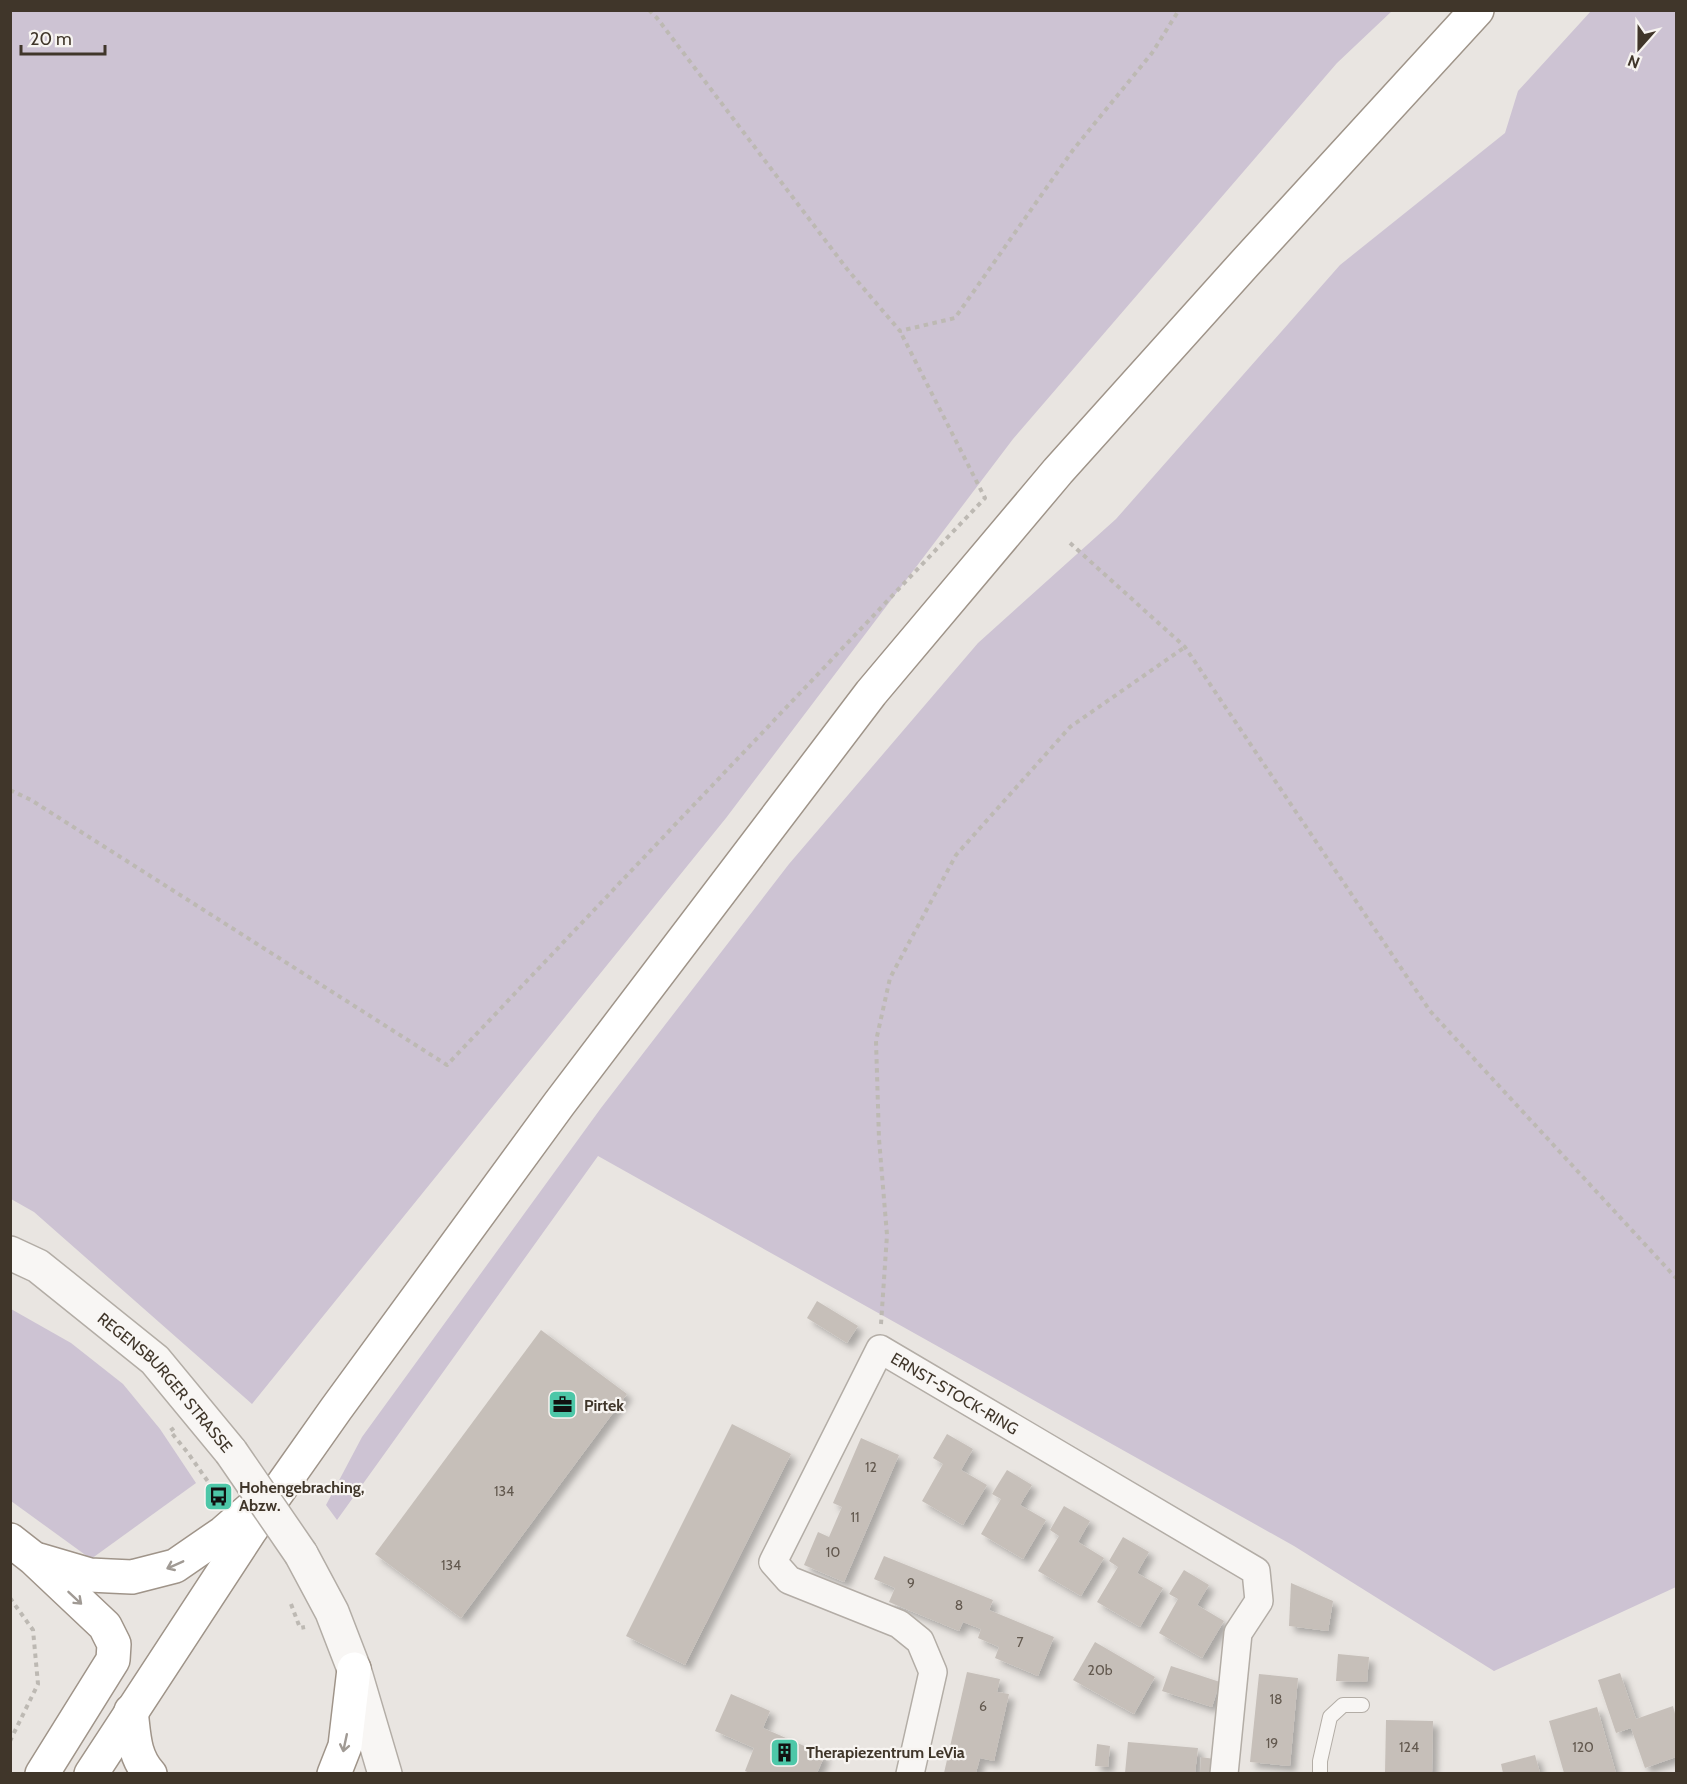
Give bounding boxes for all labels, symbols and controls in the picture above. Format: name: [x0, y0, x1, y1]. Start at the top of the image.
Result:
scale bar: [21, 18, 105, 56]
north arrow: [1609, 18, 1669, 78]
text: 20 m: [30, 28, 72, 50]
text: N: [1625, 51, 1642, 72]
street label: REGENSBURGER STRASSE: [94, 1308, 237, 1456]
street label: ERNST-STOCK-RING: [888, 1348, 1022, 1438]
office icon: Pirtek: [547, 1389, 579, 1421]
place label: Pirtek: [584, 1396, 624, 1415]
house number: 12: [865, 1458, 877, 1476]
place label: Hohengebraching, Abzw.: [239, 1478, 364, 1515]
bus stop icon: Hohengebraching, Abzw.: [202, 1480, 234, 1512]
house number: 134: [494, 1482, 514, 1500]
house number: 11: [850, 1508, 860, 1526]
house number: 10: [826, 1543, 840, 1561]
house number: 134: [441, 1556, 461, 1574]
one-way arrow: [166, 1559, 184, 1571]
house number: 9: [907, 1574, 915, 1592]
one-way arrow: [68, 1591, 83, 1605]
house number: 8: [955, 1596, 963, 1614]
house number: 7: [1016, 1633, 1024, 1651]
house number: 20b: [1088, 1661, 1113, 1679]
house number: 18: [1269, 1690, 1283, 1708]
house number: 6: [979, 1697, 987, 1715]
one-way arrow: [338, 1733, 350, 1752]
house number: 19: [1266, 1734, 1278, 1752]
building icon: Therapiezentrum LeVia: [769, 1736, 801, 1768]
house number: 124: [1399, 1738, 1419, 1756]
house number: 120: [1572, 1738, 1594, 1756]
place label: Therapiezentrum LeVia: [806, 1743, 965, 1762]

